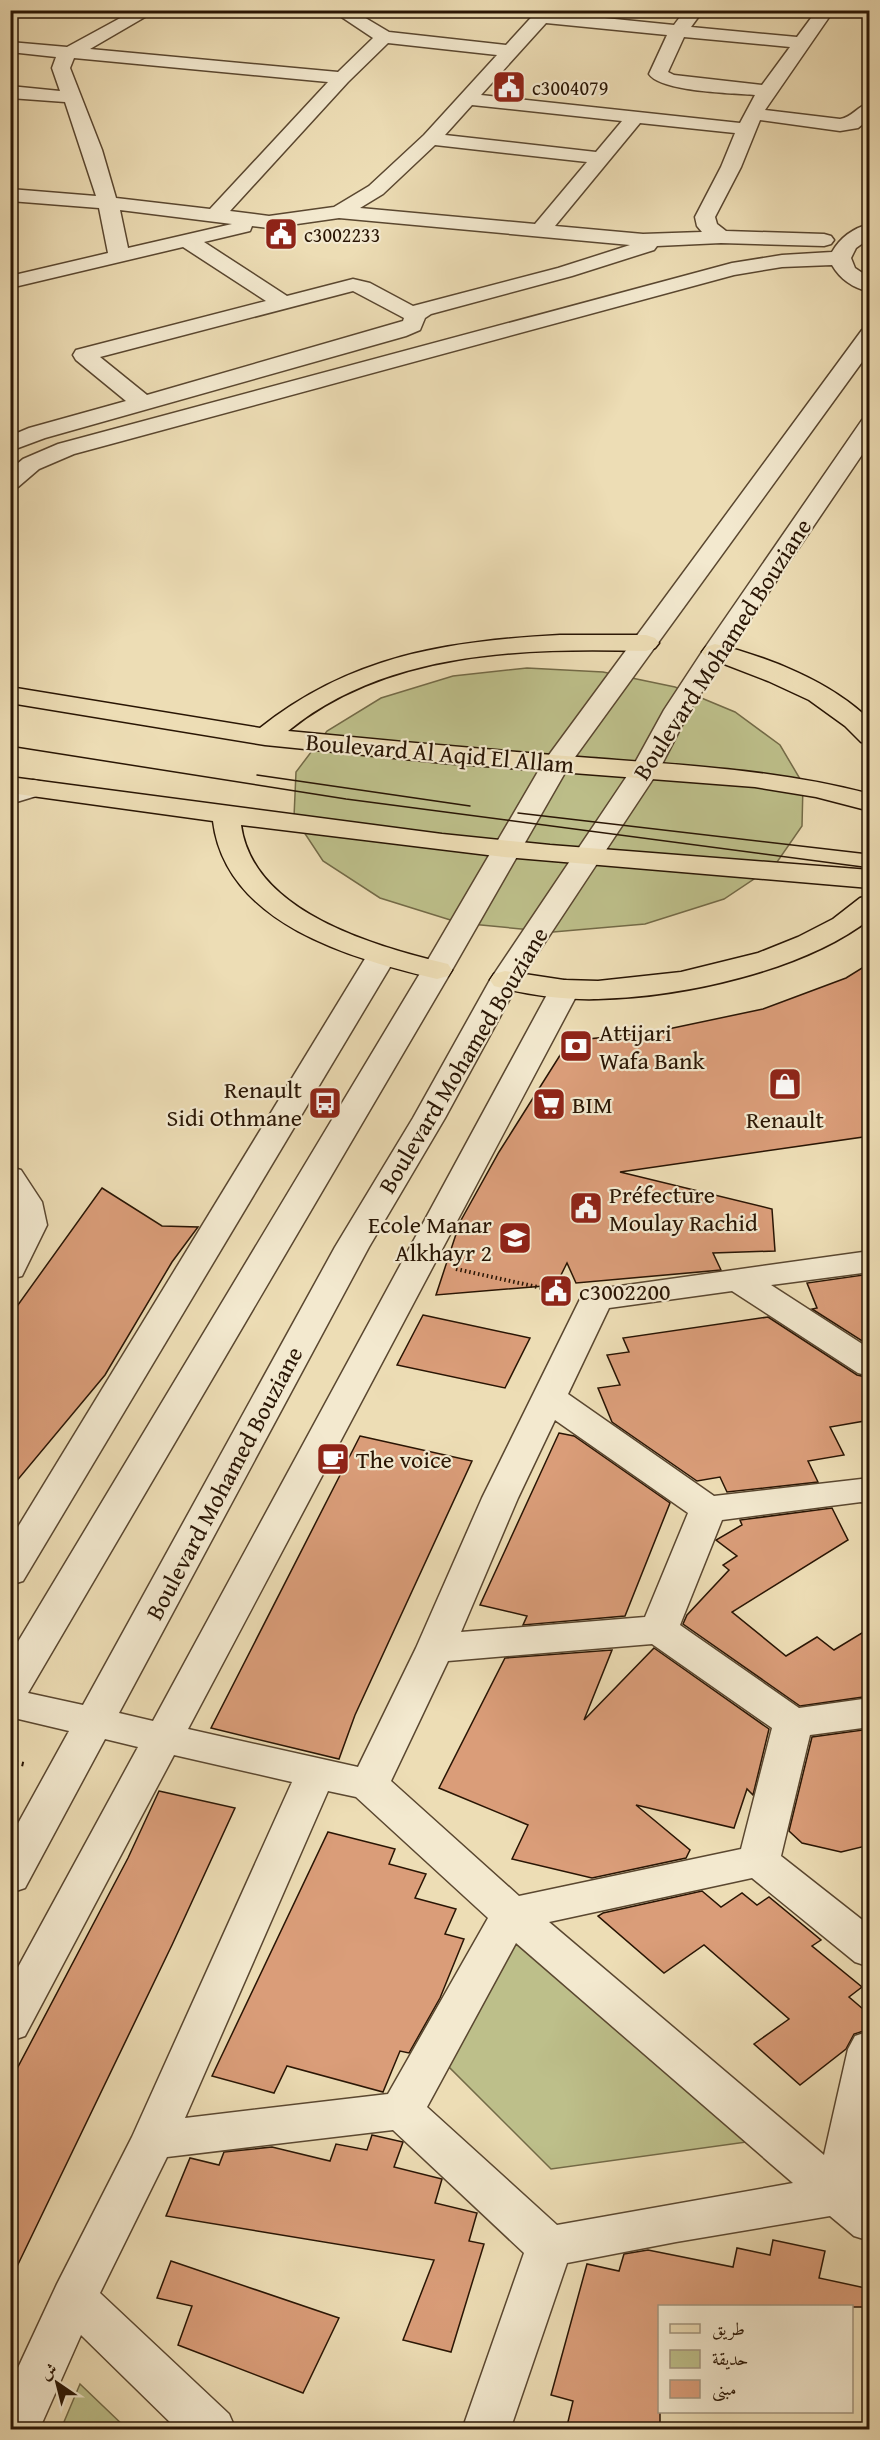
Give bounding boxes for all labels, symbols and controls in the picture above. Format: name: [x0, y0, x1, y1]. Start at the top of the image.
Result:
public building icon: c3004079: [491, 69, 527, 105]
place label: c3004079: [532, 73, 608, 102]
public building icon: c3002233: [263, 216, 299, 252]
place label: c3002233: [304, 220, 380, 249]
street label: Boulevard Mohamed Bouziane: [624, 511, 820, 787]
street label: Boulevard Al Aqid El Allam: [304, 724, 576, 782]
street label: Boulevard Mohamed Bouziane: [369, 920, 557, 1200]
place label: Attijari Wafa Bank: [599, 1015, 706, 1078]
bank icon: Attijari Wafa Bank: [558, 1028, 594, 1064]
shop icon: Renault: [767, 1066, 803, 1102]
place label: Renault Sidi Othmane: [166, 1072, 303, 1135]
bus stop icon: Renault Sidi Othmane: [307, 1085, 343, 1121]
supermarket icon: BIM: [531, 1086, 567, 1122]
place label: BIM: [572, 1087, 613, 1122]
place label: Renault: [746, 1102, 825, 1137]
place label: Préfecture Moulay Rachid: [609, 1177, 758, 1240]
public building icon: Préfecture Moulay Rachid: [568, 1190, 604, 1226]
place label: Ecole Manar Alkhayr 2: [368, 1207, 492, 1270]
school or university icon: Ecole Manar Alkhayr 2: [497, 1220, 533, 1256]
public building icon: c3002200: [538, 1273, 574, 1309]
place label: c3002200: [579, 1274, 671, 1309]
street label: Boulevard Mohamed Bouziane: [137, 1340, 311, 1626]
cafe icon: The voice: [315, 1441, 351, 1477]
place label: The voice: [356, 1442, 452, 1477]
legend: [658, 2305, 853, 2413]
text: طريق: [712, 2315, 745, 2342]
text: حديقة: [712, 2345, 748, 2372]
north arrow: [27, 2353, 87, 2413]
text: ش: [35, 2356, 62, 2385]
text: مبنى: [712, 2375, 737, 2402]

